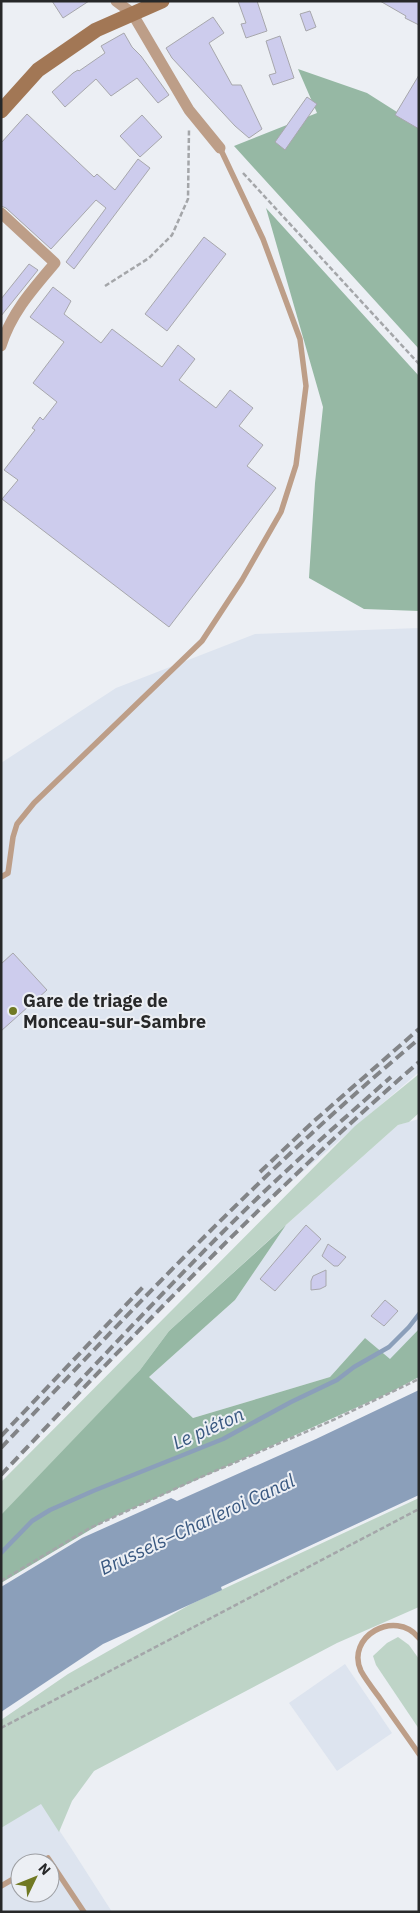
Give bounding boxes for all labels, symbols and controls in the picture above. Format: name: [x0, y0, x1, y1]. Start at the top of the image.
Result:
place label: Gare de triage de Monceau-sur-Sambre: [23, 989, 206, 1033]
marker: Gare de triage de Monceau-sur-Sambre: [7, 1005, 19, 1017]
water label: Le piéton: [168, 1402, 248, 1454]
water label: Brussels–Charleroi Canal: [96, 1468, 298, 1580]
north arrow: [10, 1853, 60, 1903]
text: N: [34, 1859, 55, 1879]

